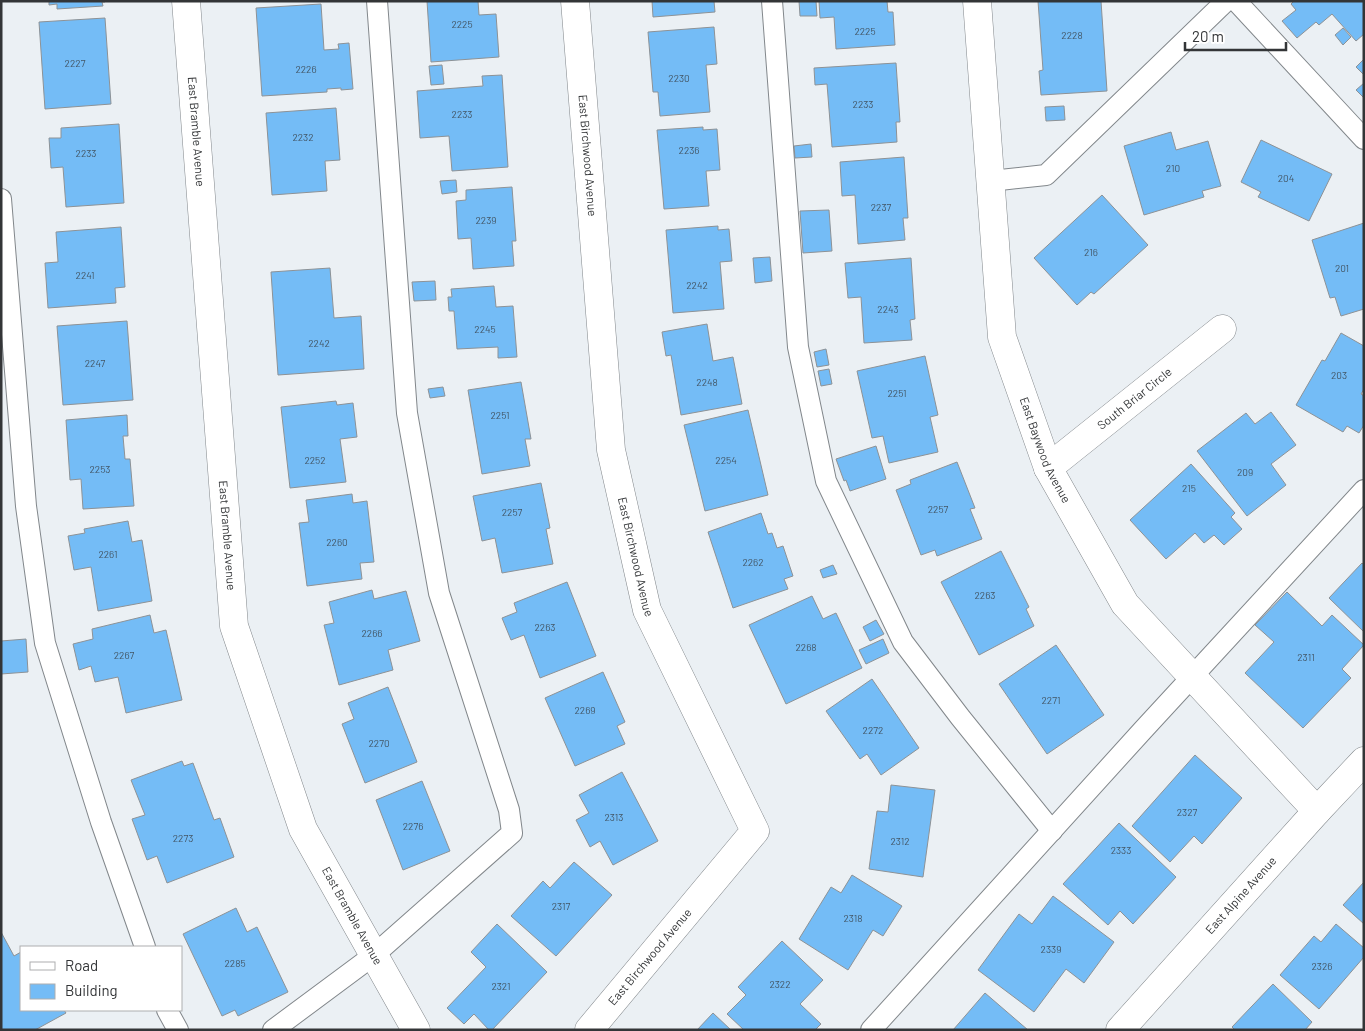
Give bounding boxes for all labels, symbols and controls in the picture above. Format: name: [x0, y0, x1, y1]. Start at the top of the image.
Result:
house number: 2225: [451, 18, 473, 30]
scale bar: [1185, 20, 1286, 52]
house number: 2225: [854, 25, 876, 37]
text: 20 m: [1192, 27, 1224, 45]
house number: 2228: [1061, 29, 1083, 41]
house number: 2227: [65, 57, 86, 69]
house number: 2226: [295, 63, 317, 75]
house number: 2230: [668, 72, 690, 84]
street label: East Bramble Avenue: [186, 76, 208, 187]
street label: East Birchwood Avenue: [577, 94, 600, 217]
house number: 2233: [853, 98, 873, 110]
house number: 2233: [452, 108, 472, 120]
house number: 2232: [292, 131, 314, 143]
house number: 2236: [679, 144, 699, 156]
house number: 2233: [76, 147, 96, 159]
house number: 210: [1166, 162, 1180, 174]
house number: 204: [1278, 172, 1294, 184]
house number: 2237: [871, 201, 892, 213]
house number: 2239: [475, 214, 497, 226]
house number: 216: [1084, 246, 1098, 258]
house number: 201: [1335, 262, 1349, 274]
house number: 2241: [76, 269, 94, 281]
house number: 2242: [686, 279, 708, 291]
house number: 2243: [877, 303, 899, 315]
house number: 2245: [474, 323, 496, 335]
house number: 2242: [308, 337, 330, 349]
house number: 2247: [85, 357, 106, 369]
street label: South Briar Circle: [1094, 364, 1174, 432]
house number: 203: [1331, 369, 1347, 381]
house number: 2248: [696, 376, 718, 388]
house number: 2251: [887, 387, 907, 399]
street label: East Baywood Avenue: [1018, 395, 1074, 505]
house number: 2251: [490, 409, 510, 421]
house number: 2252: [304, 454, 326, 466]
house number: 2254: [715, 454, 737, 466]
house number: 2253: [89, 463, 111, 475]
house number: 209: [1237, 466, 1253, 478]
street label: East Bramble Avenue: [217, 480, 239, 591]
house number: 215: [1182, 482, 1196, 494]
street label: East Birchwood Avenue: [616, 496, 657, 619]
house number: 2257: [928, 503, 949, 515]
house number: 2257: [502, 506, 523, 518]
house number: 2260: [326, 536, 348, 548]
house number: 2261: [98, 548, 118, 560]
house number: 2262: [742, 556, 764, 568]
house number: 2263: [974, 589, 996, 601]
house number: 2263: [534, 621, 556, 633]
house number: 2266: [361, 627, 383, 639]
house number: 2268: [795, 641, 817, 653]
house number: 2267: [114, 649, 135, 661]
house number: 2311: [1297, 651, 1315, 663]
house number: 2271: [1042, 694, 1060, 706]
house number: 2269: [574, 704, 596, 716]
house number: 2272: [863, 724, 883, 736]
house number: 2270: [368, 737, 390, 749]
house number: 2327: [1177, 806, 1198, 818]
house number: 2313: [604, 811, 624, 823]
house number: 2276: [403, 820, 423, 832]
house number: 2273: [173, 832, 193, 844]
house number: 2312: [890, 835, 910, 847]
house number: 2333: [1111, 844, 1131, 856]
street label: East Alpine Avenue: [1202, 853, 1279, 936]
street label: East Bramble Avenue: [320, 864, 386, 967]
house number: 2317: [552, 900, 571, 912]
street label: East Birchwood Avenue: [605, 905, 694, 1008]
house number: 2318: [843, 912, 863, 924]
house number: 2339: [1041, 943, 1061, 955]
legend: [20, 946, 182, 1011]
text: Road: [65, 956, 98, 974]
house number: 2285: [224, 957, 246, 969]
house number: 2326: [1312, 960, 1332, 972]
house number: 2322: [769, 978, 791, 990]
house number: 2321: [491, 980, 511, 992]
text: Building: [65, 981, 118, 999]

